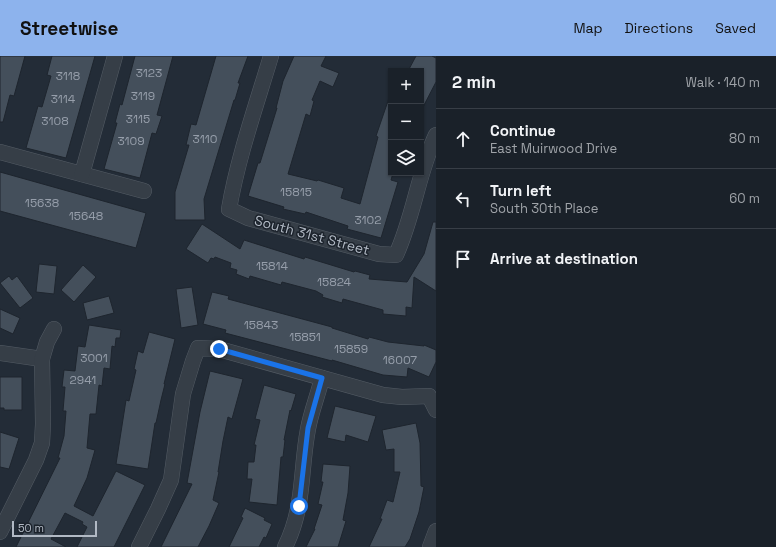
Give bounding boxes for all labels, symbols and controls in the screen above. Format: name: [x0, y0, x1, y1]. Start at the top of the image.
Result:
text: Streetwise: [20, 16, 119, 41]
text: Map: [573, 19, 603, 37]
text: Directions: [625, 19, 693, 37]
text: Saved: [715, 19, 756, 37]
house number: 3123: [136, 65, 162, 81]
house number: 3118: [56, 68, 80, 84]
map controls: [388, 68, 424, 176]
button: +: [388, 68, 424, 104]
text: 2 min: [452, 71, 496, 93]
text: Walk · 140 m: [686, 74, 760, 91]
house number: 3119: [131, 88, 155, 104]
house number: 3114: [51, 91, 76, 107]
button: −: [388, 104, 424, 140]
house number: 3115: [126, 111, 150, 127]
house number: 3108: [41, 113, 69, 129]
text: Continue: [490, 121, 556, 140]
icon: ahead: [452, 128, 474, 150]
text: 80 m: [729, 130, 760, 147]
house number: 3110: [193, 131, 217, 147]
house number: 3109: [117, 133, 145, 149]
button: layers: [388, 140, 424, 176]
text: East Muirwood Drive: [490, 140, 617, 157]
text: Turn left: [490, 181, 552, 200]
house number: 15815: [280, 184, 312, 200]
icon: left: [452, 188, 474, 210]
text: 60 m: [729, 190, 760, 207]
house number: 15638: [25, 195, 59, 211]
text: South 30th Place: [490, 200, 599, 217]
house number: 15648: [69, 208, 103, 224]
street label: South 31st Street: [252, 211, 372, 259]
house number: 3102: [354, 212, 382, 228]
icon: arrive: [452, 248, 474, 270]
text: Arrive at destination: [490, 249, 638, 268]
house number: 15814: [256, 258, 289, 274]
house number: 15824: [317, 274, 352, 290]
house number: 15843: [244, 317, 278, 333]
house number: 15851: [289, 329, 321, 345]
route end: [210, 340, 228, 358]
house number: 15859: [334, 341, 368, 357]
house number: 3001: [80, 350, 108, 366]
house number: 16007: [383, 352, 417, 368]
house number: 2941: [70, 372, 96, 388]
route start: [290, 497, 308, 515]
scale bar: [12, 519, 97, 538]
text: 50 m: [18, 521, 44, 535]

